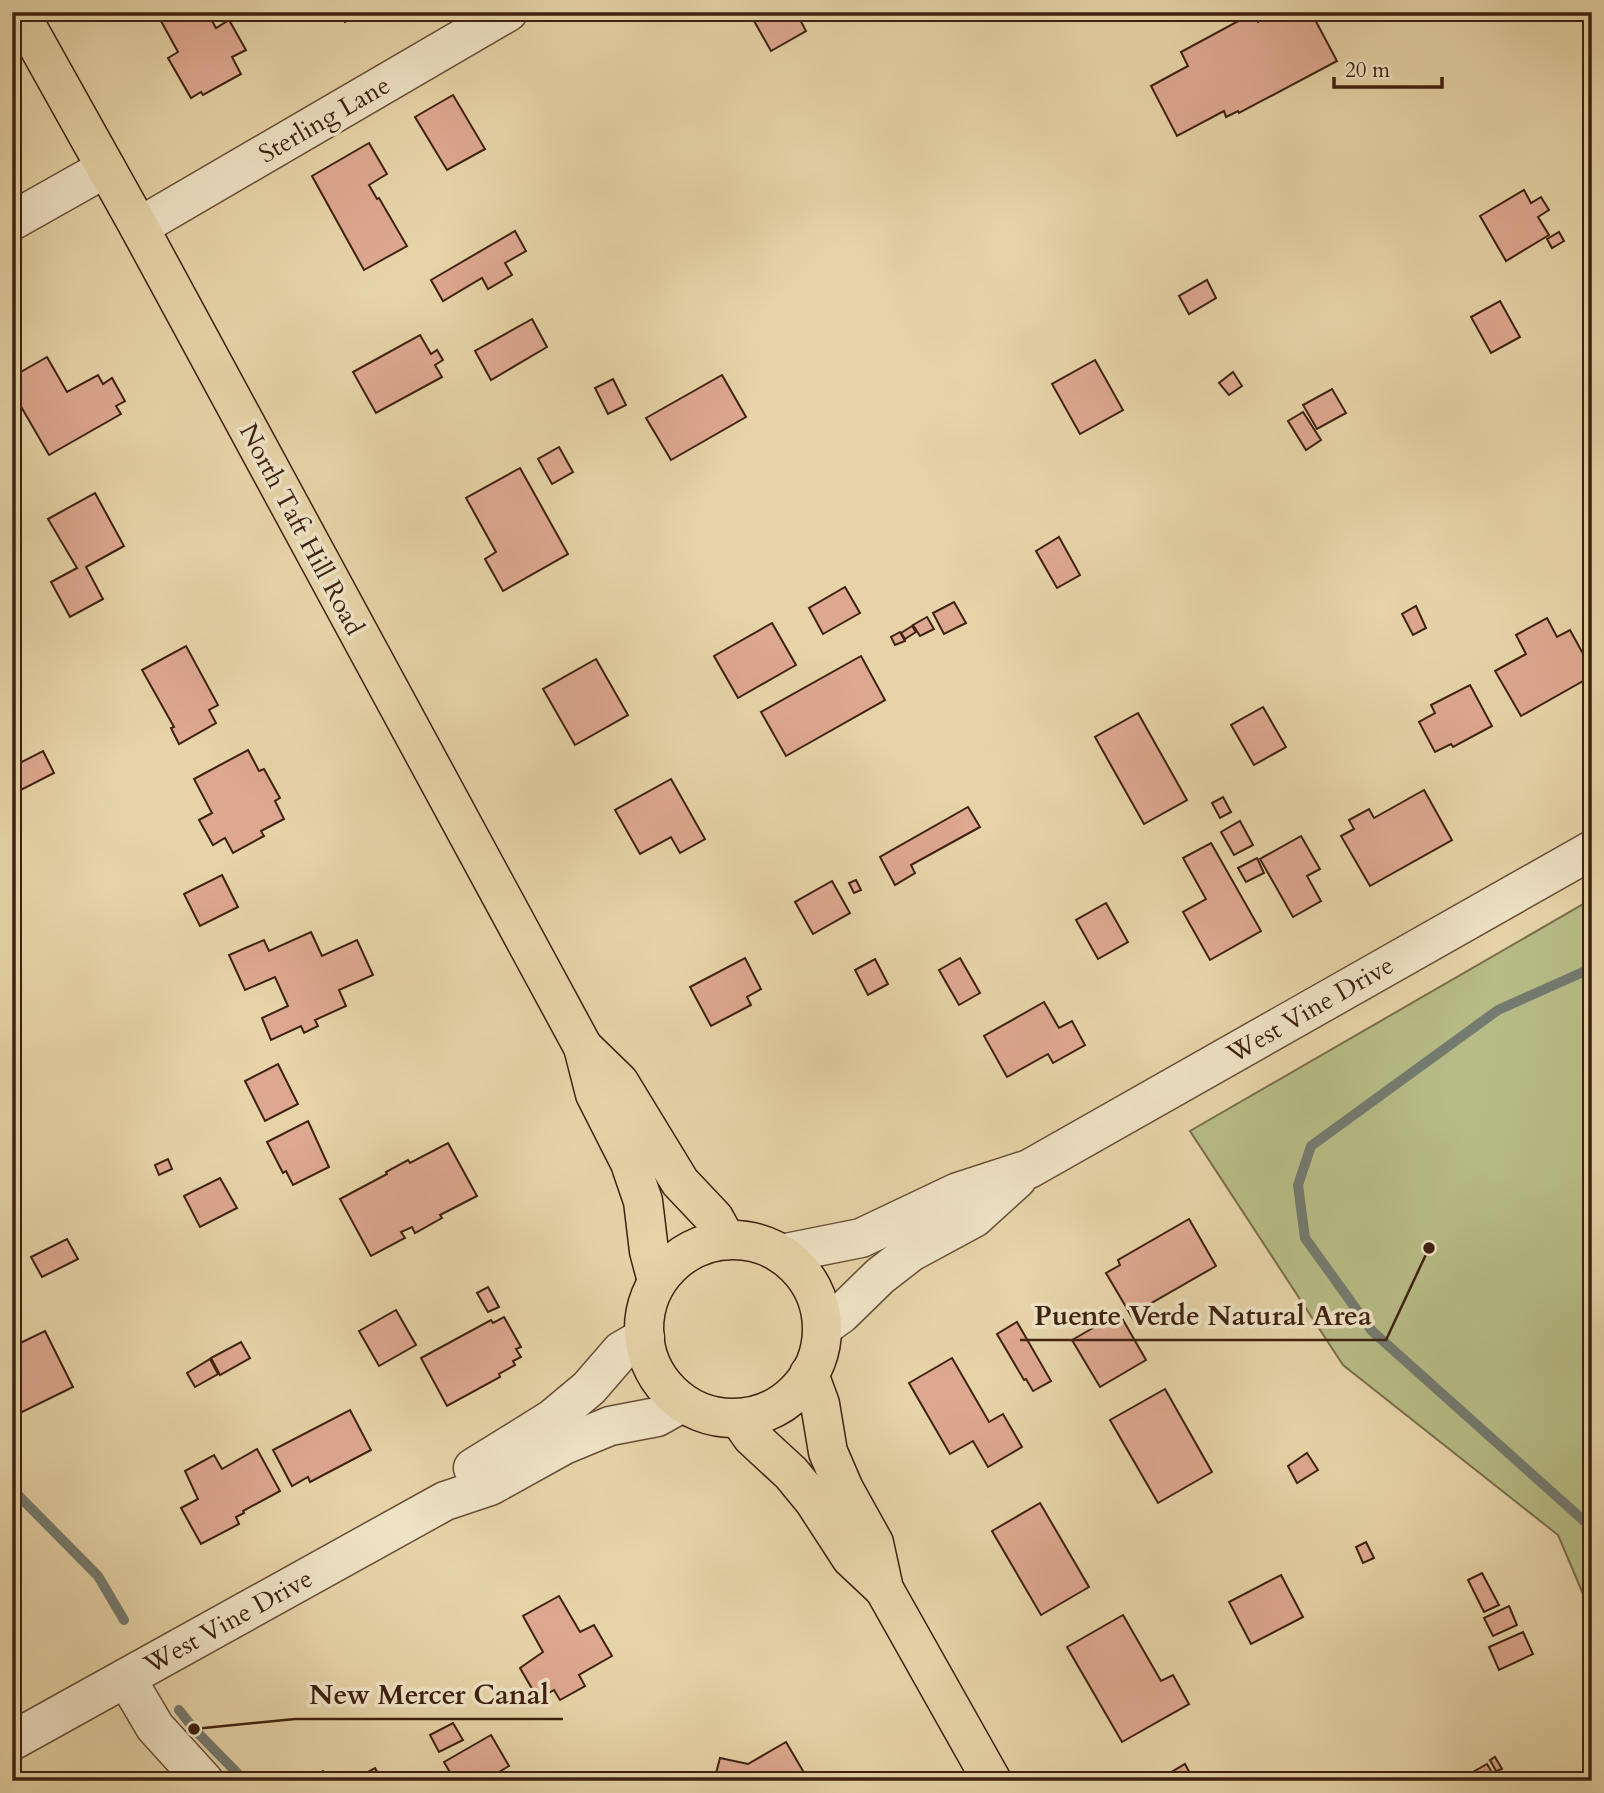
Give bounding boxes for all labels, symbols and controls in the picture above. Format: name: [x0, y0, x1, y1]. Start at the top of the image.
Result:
scale bar: [1334, 46, 1443, 90]
text: 20 m: [1345, 56, 1390, 85]
street label: Sterling Lane: [252, 68, 396, 171]
street label: North Taft Hill Road: [231, 417, 372, 641]
street label: West Vine Drive: [1220, 947, 1400, 1072]
callout: Puente Verde Natural Area: [1020, 1291, 1386, 1340]
text: Puente Verde Natural Area: [1034, 1297, 1372, 1335]
street label: West Vine Drive: [137, 1561, 319, 1683]
callout: New Mercer Canal: [295, 1670, 563, 1719]
text: New Mercer Canal: [309, 1676, 549, 1714]

